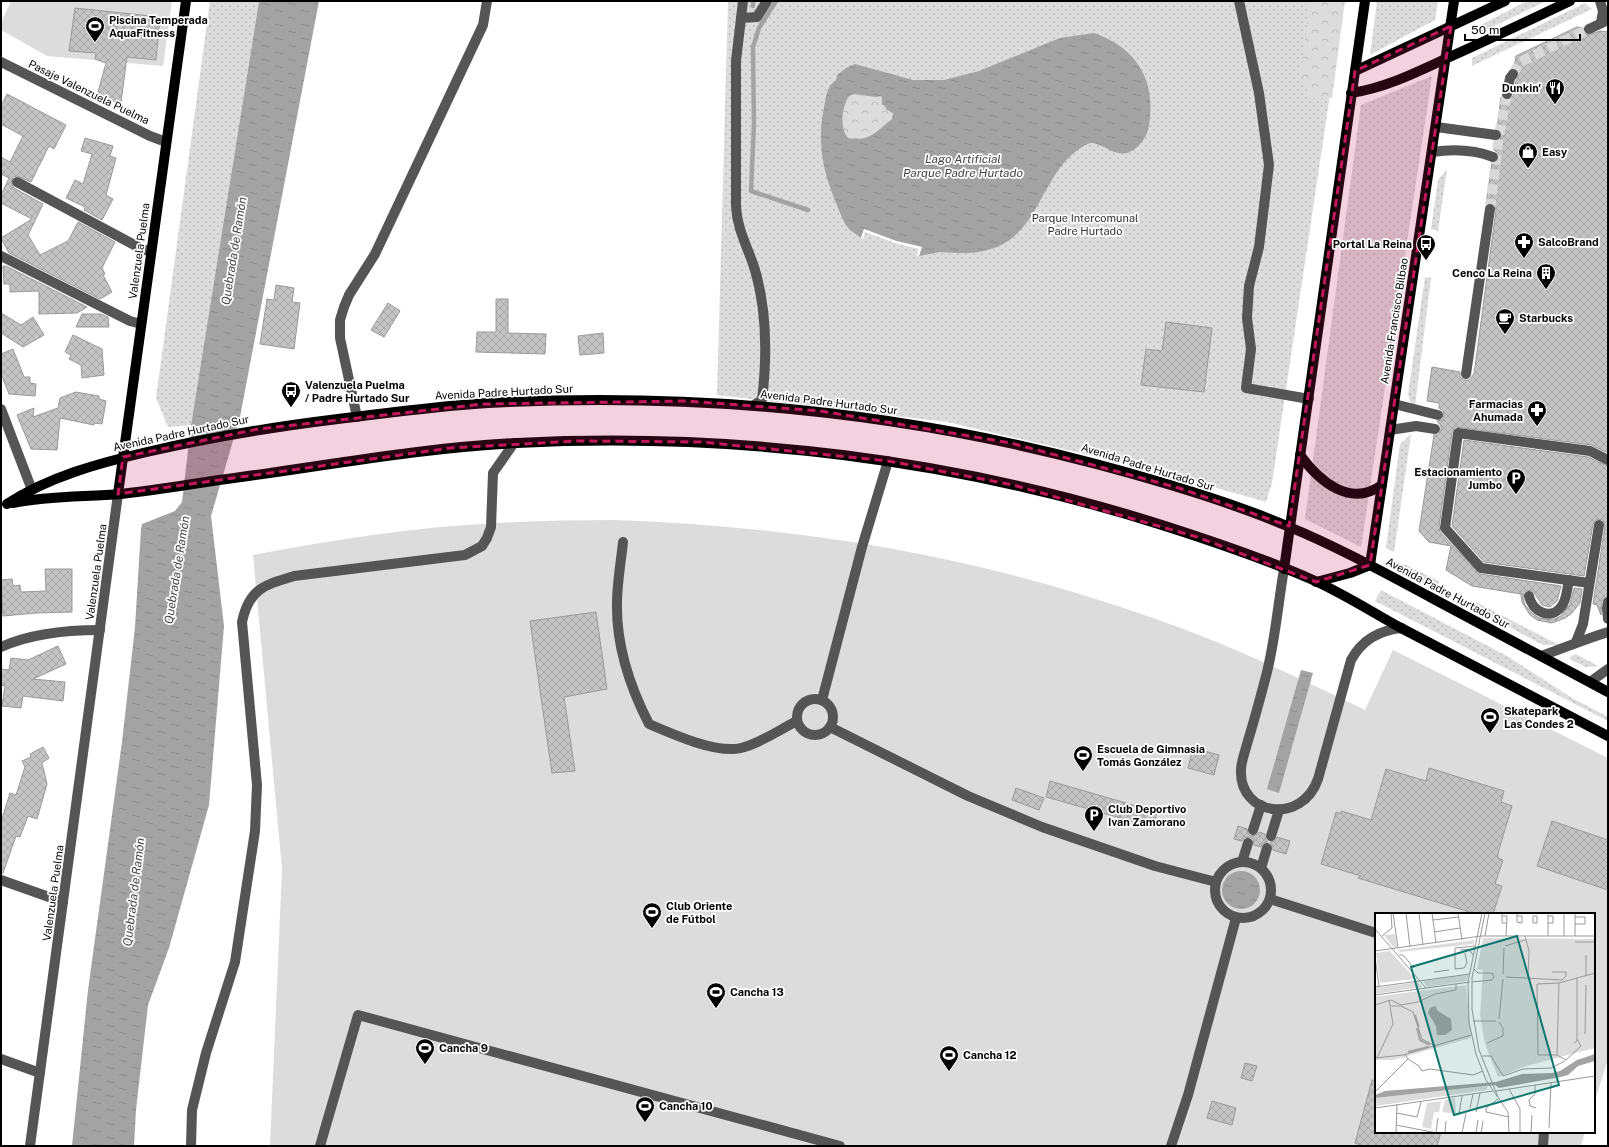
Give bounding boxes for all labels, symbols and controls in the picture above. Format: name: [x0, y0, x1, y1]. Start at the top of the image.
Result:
place label: Piscina Temperada AquaFitness: [109, 14, 208, 39]
sports icon: Piscina Temperada AquaFitness: [84, 15, 106, 43]
scale bar: [1465, 16, 1580, 42]
text: 50 m: [1471, 23, 1499, 37]
street label: Pasaje Valenzuela Puelma: [27, 57, 151, 127]
restaurant icon: Dunkin': [1544, 77, 1566, 105]
place label: Dunkin': [1502, 82, 1541, 94]
shop icon: Easy: [1517, 141, 1539, 169]
place label: Easy: [1542, 146, 1568, 158]
water label: Lago Artificial Parque Padre Hurtado: [903, 152, 1023, 180]
water label: Quebrada de Ramón: [219, 196, 250, 306]
street label: Valenzuela Puelma: [126, 202, 152, 300]
park label: Parque Intercomunal Padre Hurtado: [1032, 212, 1138, 237]
pharmacy icon: SalcoBrand: [1513, 231, 1535, 259]
bus stop icon: Portal La Reina: [1415, 233, 1437, 261]
place label: SalcoBrand: [1538, 236, 1599, 248]
place label: Portal La Reina: [1333, 238, 1412, 250]
street label: Avenida Francisco Bilbao: [1378, 257, 1410, 385]
building icon: Cenco La Reina: [1535, 262, 1557, 290]
place label: Cenco La Reina: [1452, 267, 1532, 279]
cafe icon: Starbucks: [1494, 307, 1516, 335]
place label: Starbucks: [1519, 312, 1573, 324]
place label: Valenzuela Puelma / Padre Hurtado Sur: [305, 379, 410, 404]
bus stop icon: Valenzuela Puelma / Padre Hurtado Sur: [280, 380, 302, 408]
street label: Avenida Padre Hurtado Sur: [434, 382, 574, 402]
street label: Avenida Padre Hurtado Sur: [759, 388, 899, 416]
place label: Farmacias Ahumada: [1469, 398, 1523, 423]
pharmacy icon: Farmacias Ahumada: [1526, 399, 1548, 427]
street label: Avenida Padre Hurtado Sur: [112, 413, 250, 453]
street label: Avenida Padre Hurtado Sur: [1080, 441, 1216, 493]
place label: Estacionamiento Jumbo: [1414, 466, 1502, 491]
parking icon: Estacionamiento Jumbo: [1505, 467, 1527, 495]
water label: Quebrada de Ramón: [162, 515, 193, 625]
street label: Valenzuela Puelma: [83, 523, 109, 621]
street label: Avenida Padre Hurtado Sur: [1384, 555, 1512, 631]
place label: Skatepark Las Condes 2: [1504, 705, 1574, 730]
sports icon: Skatepark Las Condes 2: [1479, 706, 1501, 734]
place label: Escuela de Gimnasia Tomás González: [1097, 743, 1205, 768]
sports icon: Escuela de Gimnasia Tomás González: [1072, 744, 1094, 772]
place label: Club Deportivo Ivan Zamorano: [1108, 803, 1186, 828]
parking icon: Club Deportivo Ivan Zamorano: [1083, 804, 1105, 832]
water label: Quebrada de Ramón: [120, 837, 148, 947]
street label: Valenzuela Puelma: [40, 844, 66, 942]
place label: Club Oriente de Fútbol: [666, 900, 732, 925]
sports icon: Club Oriente de Fútbol: [641, 901, 663, 929]
inset map: [1375, 913, 1595, 1133]
sports icon: Cancha 13: [705, 981, 727, 1009]
place label: Cancha 13: [730, 986, 784, 998]
sports icon: Cancha 9: [414, 1037, 436, 1065]
place label: Cancha 9: [439, 1042, 488, 1054]
sports icon: Cancha 12: [938, 1044, 960, 1072]
place label: Cancha 12: [963, 1049, 1016, 1061]
sports icon: Cancha 10: [634, 1095, 656, 1123]
place label: Cancha 10: [659, 1100, 712, 1112]

